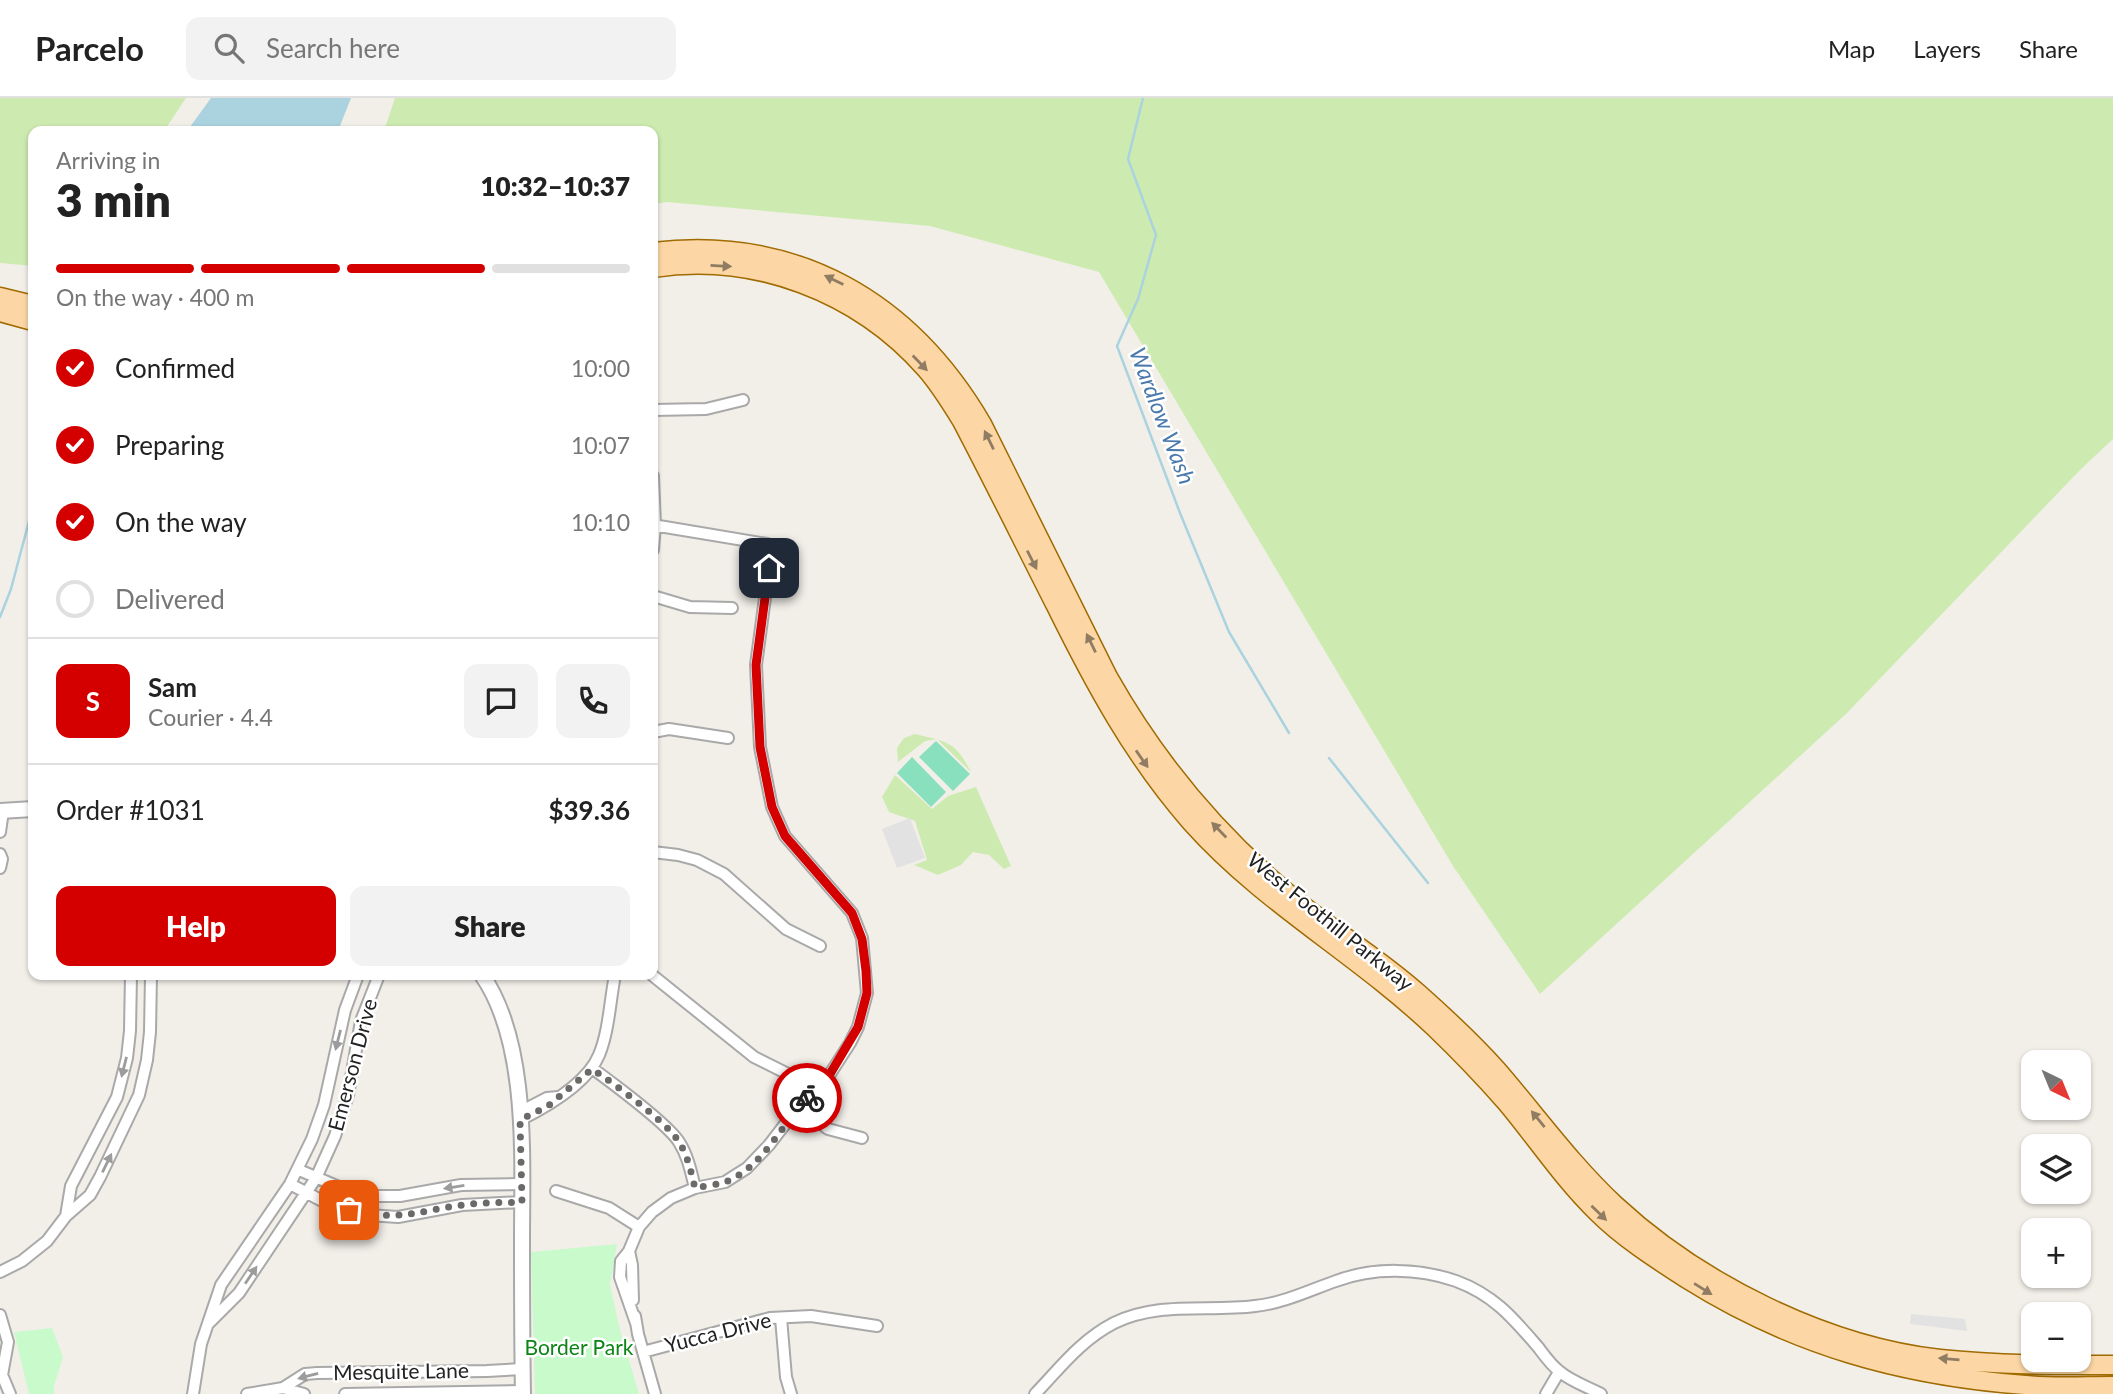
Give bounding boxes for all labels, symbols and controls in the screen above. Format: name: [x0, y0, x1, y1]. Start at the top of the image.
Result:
search box: [186, 17, 676, 80]
text: Parcelo: [35, 28, 144, 68]
icon: search: [210, 29, 248, 67]
text: Search here: [266, 32, 400, 64]
text: Map: [1828, 34, 1875, 63]
text: Layers: [1913, 34, 1981, 63]
text: Share: [2019, 34, 2078, 63]
text: Arriving in: [56, 146, 160, 174]
text: 10:32–10:37: [480, 170, 630, 202]
text: 3 min: [56, 172, 171, 227]
one-way arrow: [710, 260, 732, 271]
one-way arrow: [824, 275, 844, 286]
text: On the way · 400 m: [56, 283, 255, 311]
water label: Wardlow Wash: [1124, 343, 1202, 488]
icon: check: [56, 349, 94, 387]
text: Confirmed: [115, 352, 235, 384]
text: 10:00: [571, 354, 630, 382]
one-way arrow: [912, 354, 928, 371]
icon: check: [56, 426, 94, 464]
text: Preparing: [115, 429, 224, 461]
one-way arrow: [984, 430, 995, 450]
text: 10:07: [571, 431, 630, 459]
icon: check: [56, 503, 94, 541]
text: On the way: [115, 506, 247, 538]
text: 10:10: [571, 508, 630, 536]
pin: [739, 538, 799, 598]
icon: home: [750, 549, 788, 587]
one-way arrow: [1027, 550, 1038, 570]
text: Delivered: [115, 583, 225, 615]
one-way arrow: [1086, 633, 1097, 653]
button: chat: [464, 664, 538, 738]
button: phone: [556, 664, 630, 738]
text: Sam: [148, 671, 197, 703]
text: S: [86, 685, 100, 717]
text: Courier · 4.4: [148, 703, 273, 731]
one-way arrow: [1135, 750, 1149, 768]
text: Order #1031: [56, 794, 205, 826]
text: $39.36: [548, 794, 630, 826]
one-way arrow: [1212, 822, 1228, 839]
street label: West Foothill Parkway: [1243, 846, 1419, 996]
button: Help: [56, 886, 336, 966]
button: Share: [350, 886, 630, 966]
street label: Emerson Drive: [322, 996, 381, 1133]
one-way arrow: [332, 1029, 343, 1051]
north arrow: [2021, 1050, 2091, 1120]
map controls: [2021, 1050, 2091, 1372]
one-way arrow: [118, 1056, 129, 1078]
courier: [772, 1063, 842, 1133]
icon: bike: [788, 1079, 826, 1117]
one-way arrow: [1531, 1111, 1546, 1128]
button: layers: [2021, 1134, 2091, 1204]
one-way arrow: [101, 1153, 113, 1173]
pin: [319, 1180, 379, 1240]
one-way arrow: [443, 1182, 465, 1193]
icon: bag: [330, 1191, 368, 1229]
one-way arrow: [1590, 1204, 1607, 1221]
button: +: [2021, 1218, 2091, 1288]
one-way arrow: [245, 1265, 258, 1285]
one-way arrow: [1693, 1282, 1713, 1295]
button: −: [2021, 1302, 2091, 1372]
street label: Yucca Drive: [662, 1306, 773, 1357]
park label: Border Park: [524, 1334, 634, 1359]
one-way arrow: [1938, 1353, 1960, 1364]
street label: Mesquite Lane: [333, 1357, 469, 1384]
one-way arrow: [297, 1371, 319, 1382]

